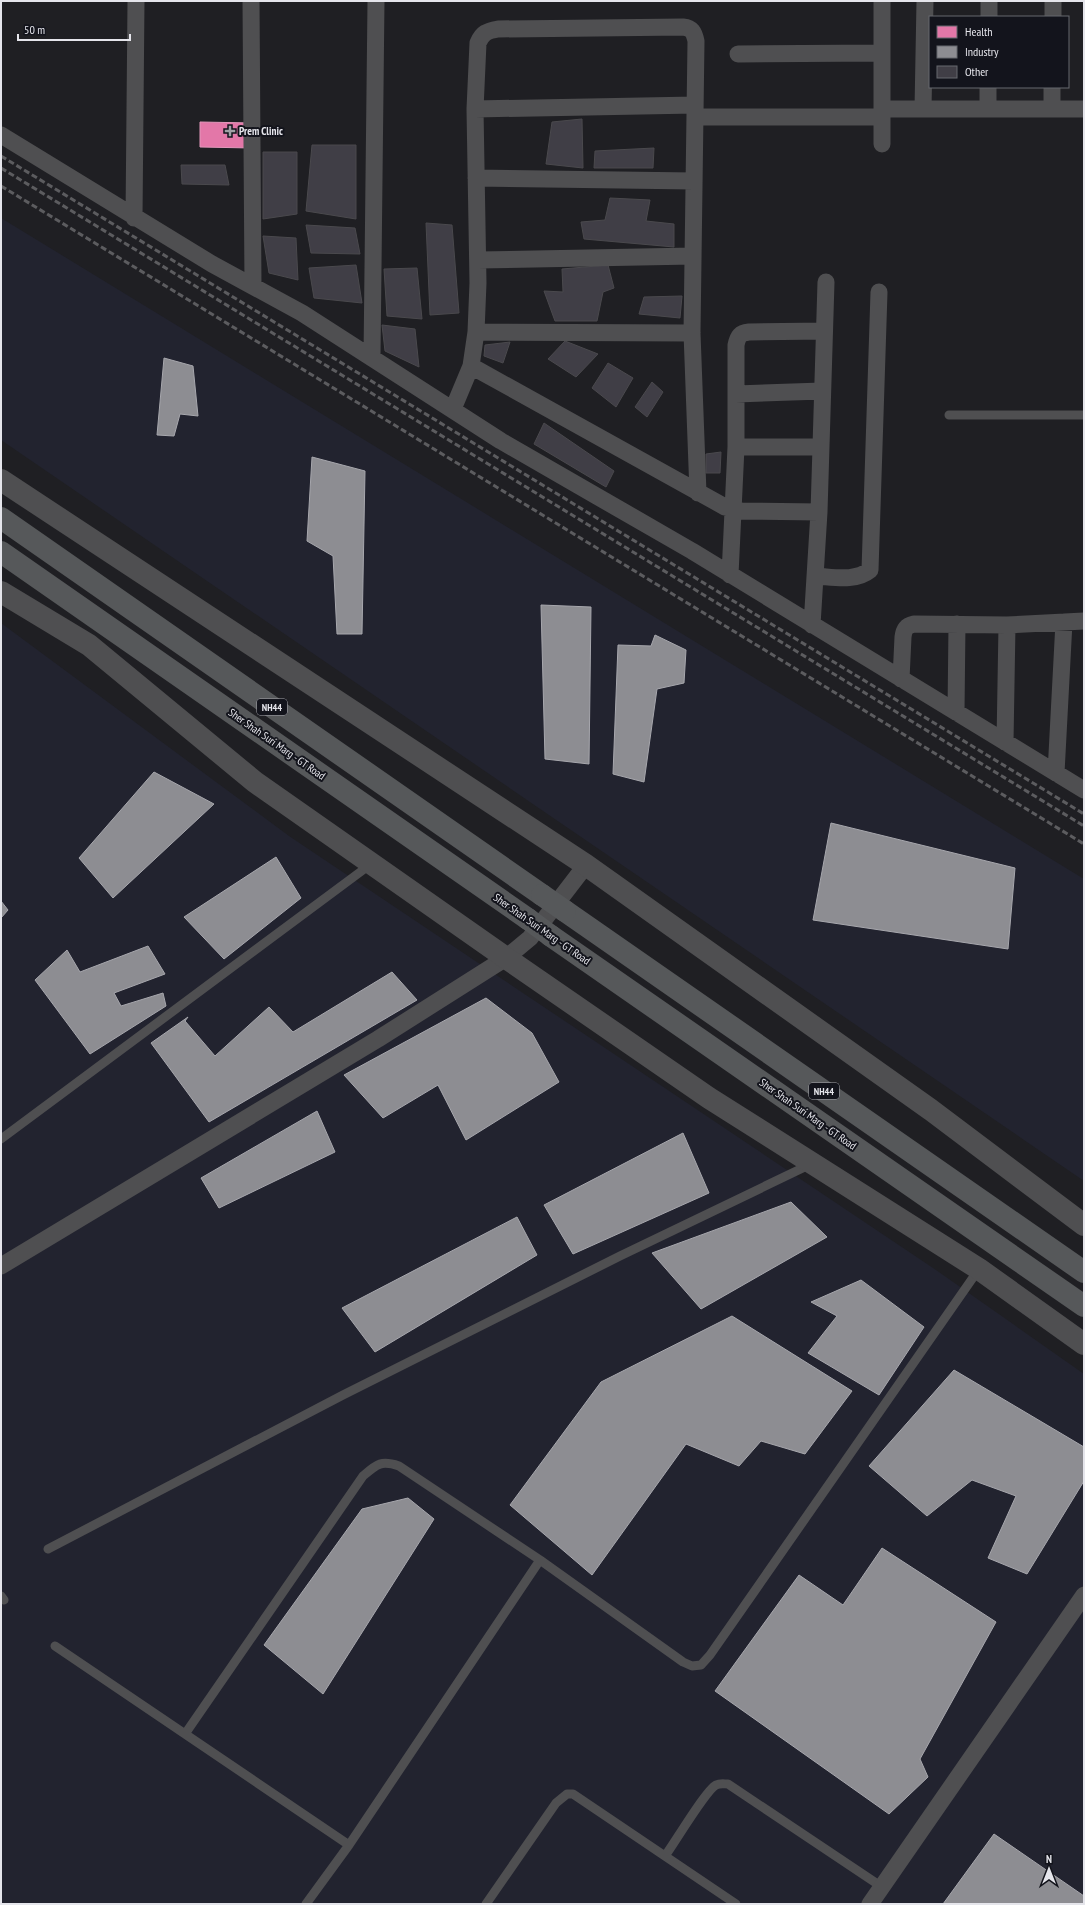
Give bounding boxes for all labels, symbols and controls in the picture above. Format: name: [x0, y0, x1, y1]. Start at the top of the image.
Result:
scale bar: [18, 16, 130, 42]
legend: [929, 16, 1069, 88]
text: 50 m: [24, 22, 45, 37]
text: Health: [965, 24, 993, 39]
text: Industry: [965, 44, 999, 59]
text: Other: [965, 64, 989, 79]
place label: Prem Clinic: [239, 124, 283, 138]
marker: Prem Clinic: [224, 125, 236, 137]
road number: NH44: [257, 699, 287, 715]
street label: Sher Shah Suri Marg - GT Road: [226, 705, 328, 783]
street label: Sher Shah Suri Marg - GT Road: [491, 890, 593, 968]
street label: Sher Shah Suri Marg - GT Road: [757, 1075, 859, 1153]
road number: NH44: [809, 1083, 839, 1099]
north arrow: [1029, 1849, 1069, 1889]
text: N: [1046, 1852, 1052, 1866]

